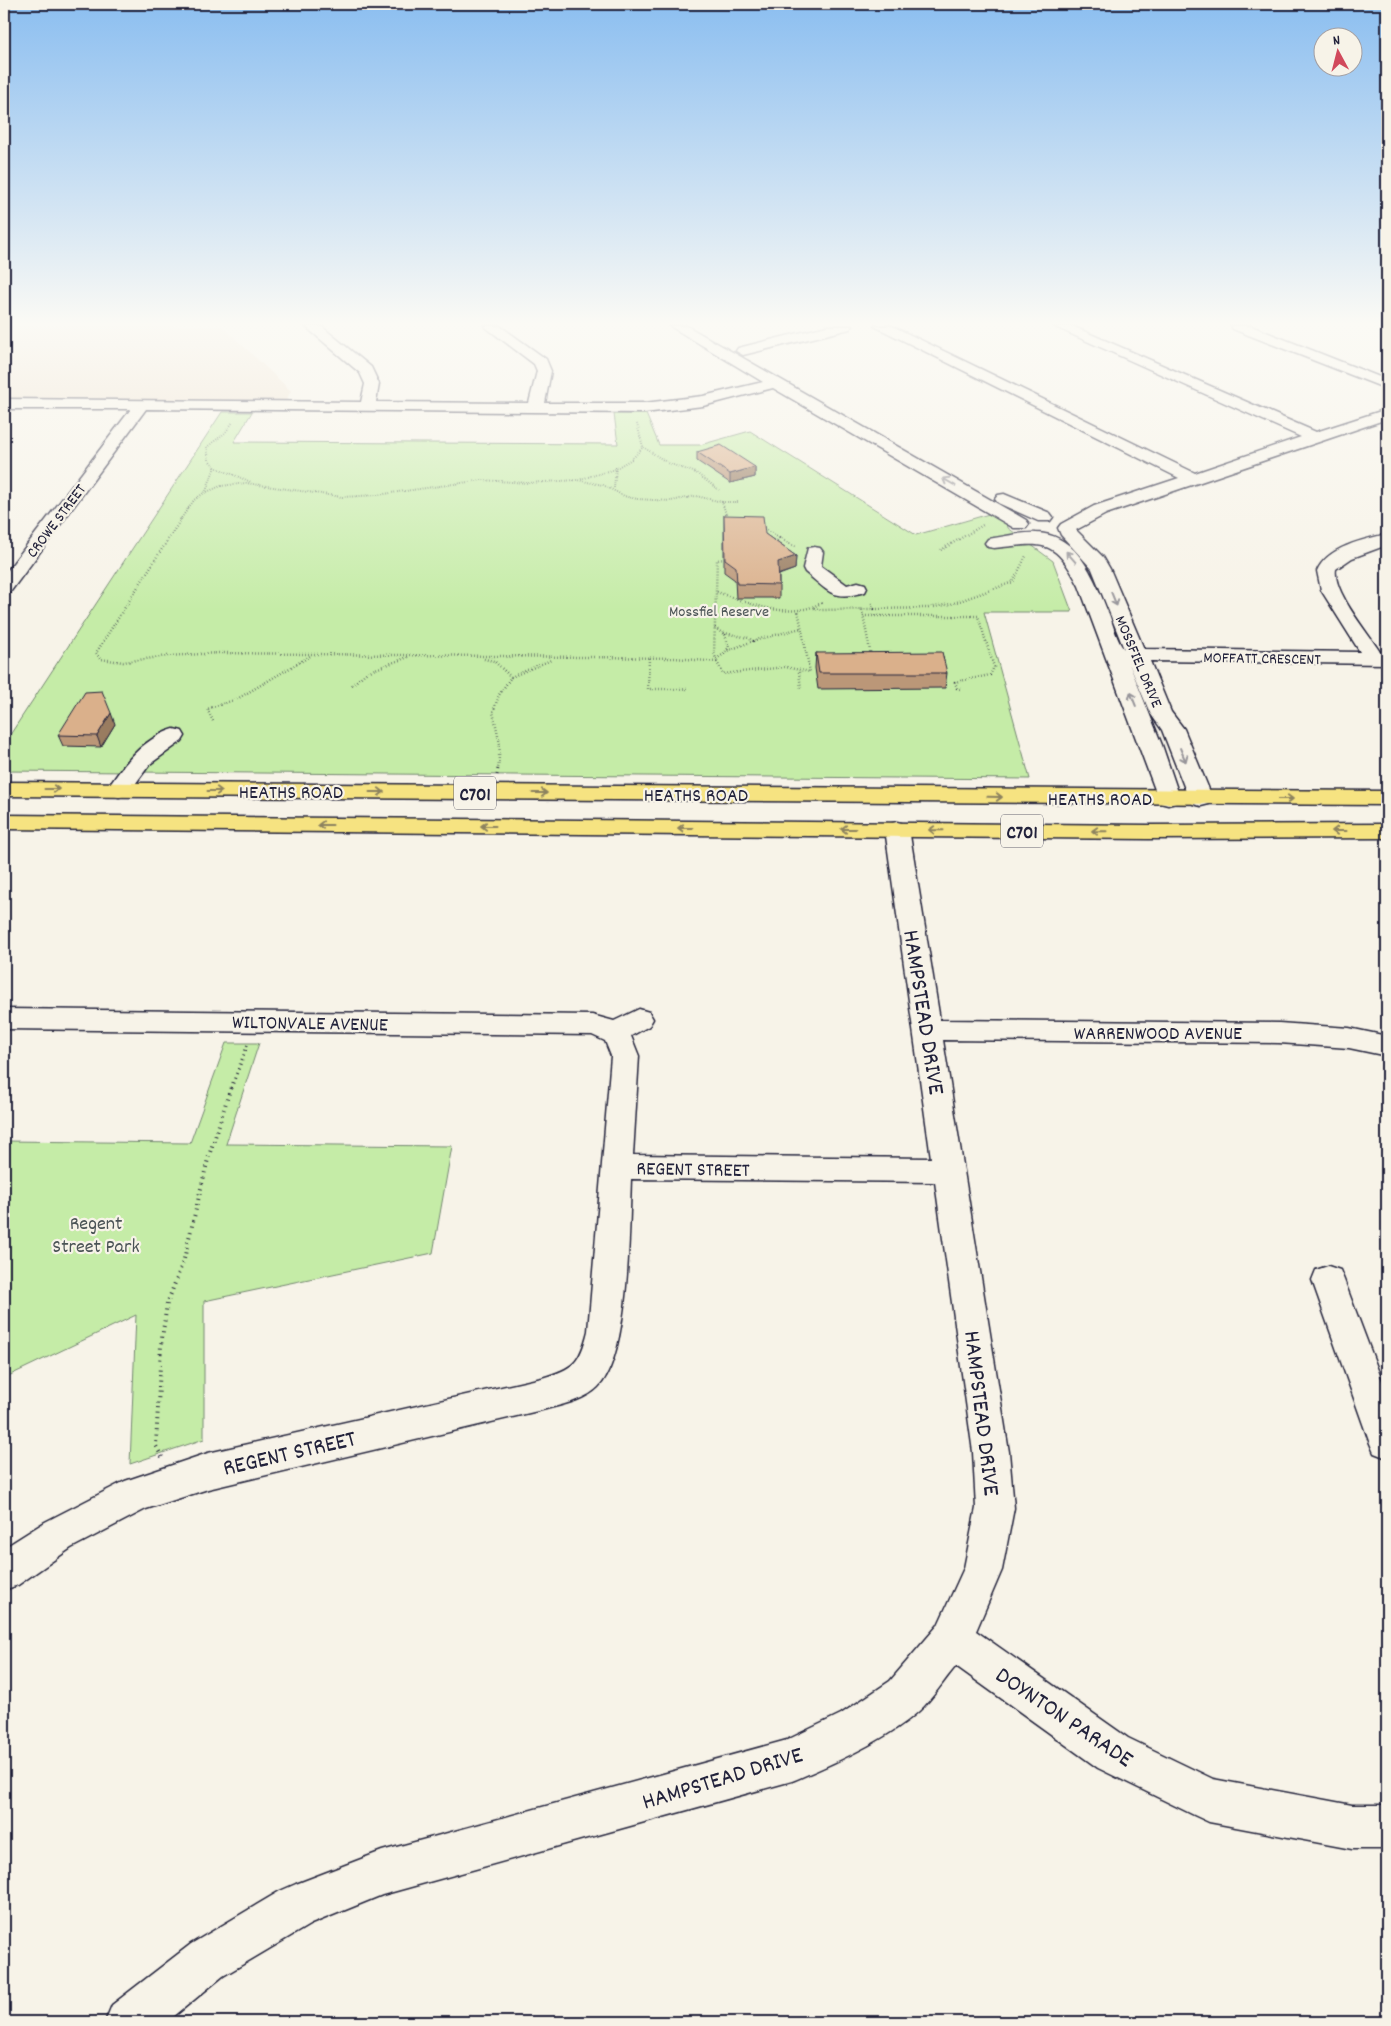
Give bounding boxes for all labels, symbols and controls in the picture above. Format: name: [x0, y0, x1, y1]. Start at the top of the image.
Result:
north arrow: [1314, 28, 1364, 78]
text: N: [1332, 31, 1341, 51]
one-way arrow: [942, 476, 956, 486]
street label: CROWE STREET: [22, 479, 93, 563]
one-way arrow: [1066, 551, 1077, 564]
one-way arrow: [1110, 591, 1119, 607]
park label: Mossfiel Reserve: [669, 601, 769, 624]
street label: MOSSFIEL DRIVE: [1108, 612, 1168, 712]
street label: MOFFATT CRESCENT: [1203, 647, 1322, 672]
one-way arrow: [1128, 692, 1137, 708]
one-way arrow: [1179, 747, 1189, 762]
road number: C701: [454, 776, 496, 810]
street label: HEATHS ROAD: [239, 780, 343, 808]
street label: HEATHS ROAD: [644, 783, 748, 811]
one-way arrow: [44, 784, 60, 794]
one-way arrow: [206, 786, 223, 796]
one-way arrow: [369, 787, 385, 797]
street label: HEATHS ROAD: [1048, 787, 1152, 815]
one-way arrow: [532, 788, 548, 798]
one-way arrow: [986, 792, 1002, 802]
one-way arrow: [1277, 794, 1293, 804]
road number: C701: [1001, 814, 1043, 848]
one-way arrow: [318, 820, 334, 829]
one-way arrow: [480, 821, 496, 831]
one-way arrow: [678, 823, 694, 833]
one-way arrow: [840, 824, 856, 834]
one-way arrow: [929, 825, 945, 835]
one-way arrow: [1091, 826, 1108, 836]
one-way arrow: [1331, 826, 1347, 836]
street label: HAMPSTEAD DRIVE: [892, 928, 952, 1097]
street label: WILTONVALE AVENUE: [232, 1010, 388, 1040]
street label: WARRENWOOD AVENUE: [1074, 1021, 1242, 1049]
street label: REGENT STREET: [636, 1156, 750, 1186]
park label: Regent Street Park: [52, 1211, 140, 1262]
street label: HAMPSTEAD DRIVE: [953, 1329, 1007, 1498]
street label: REGENT STREET: [220, 1423, 360, 1487]
street label: DOYNTON PARADE: [988, 1660, 1139, 1777]
street label: HAMPSTEAD DRIVE: [638, 1739, 807, 1820]

